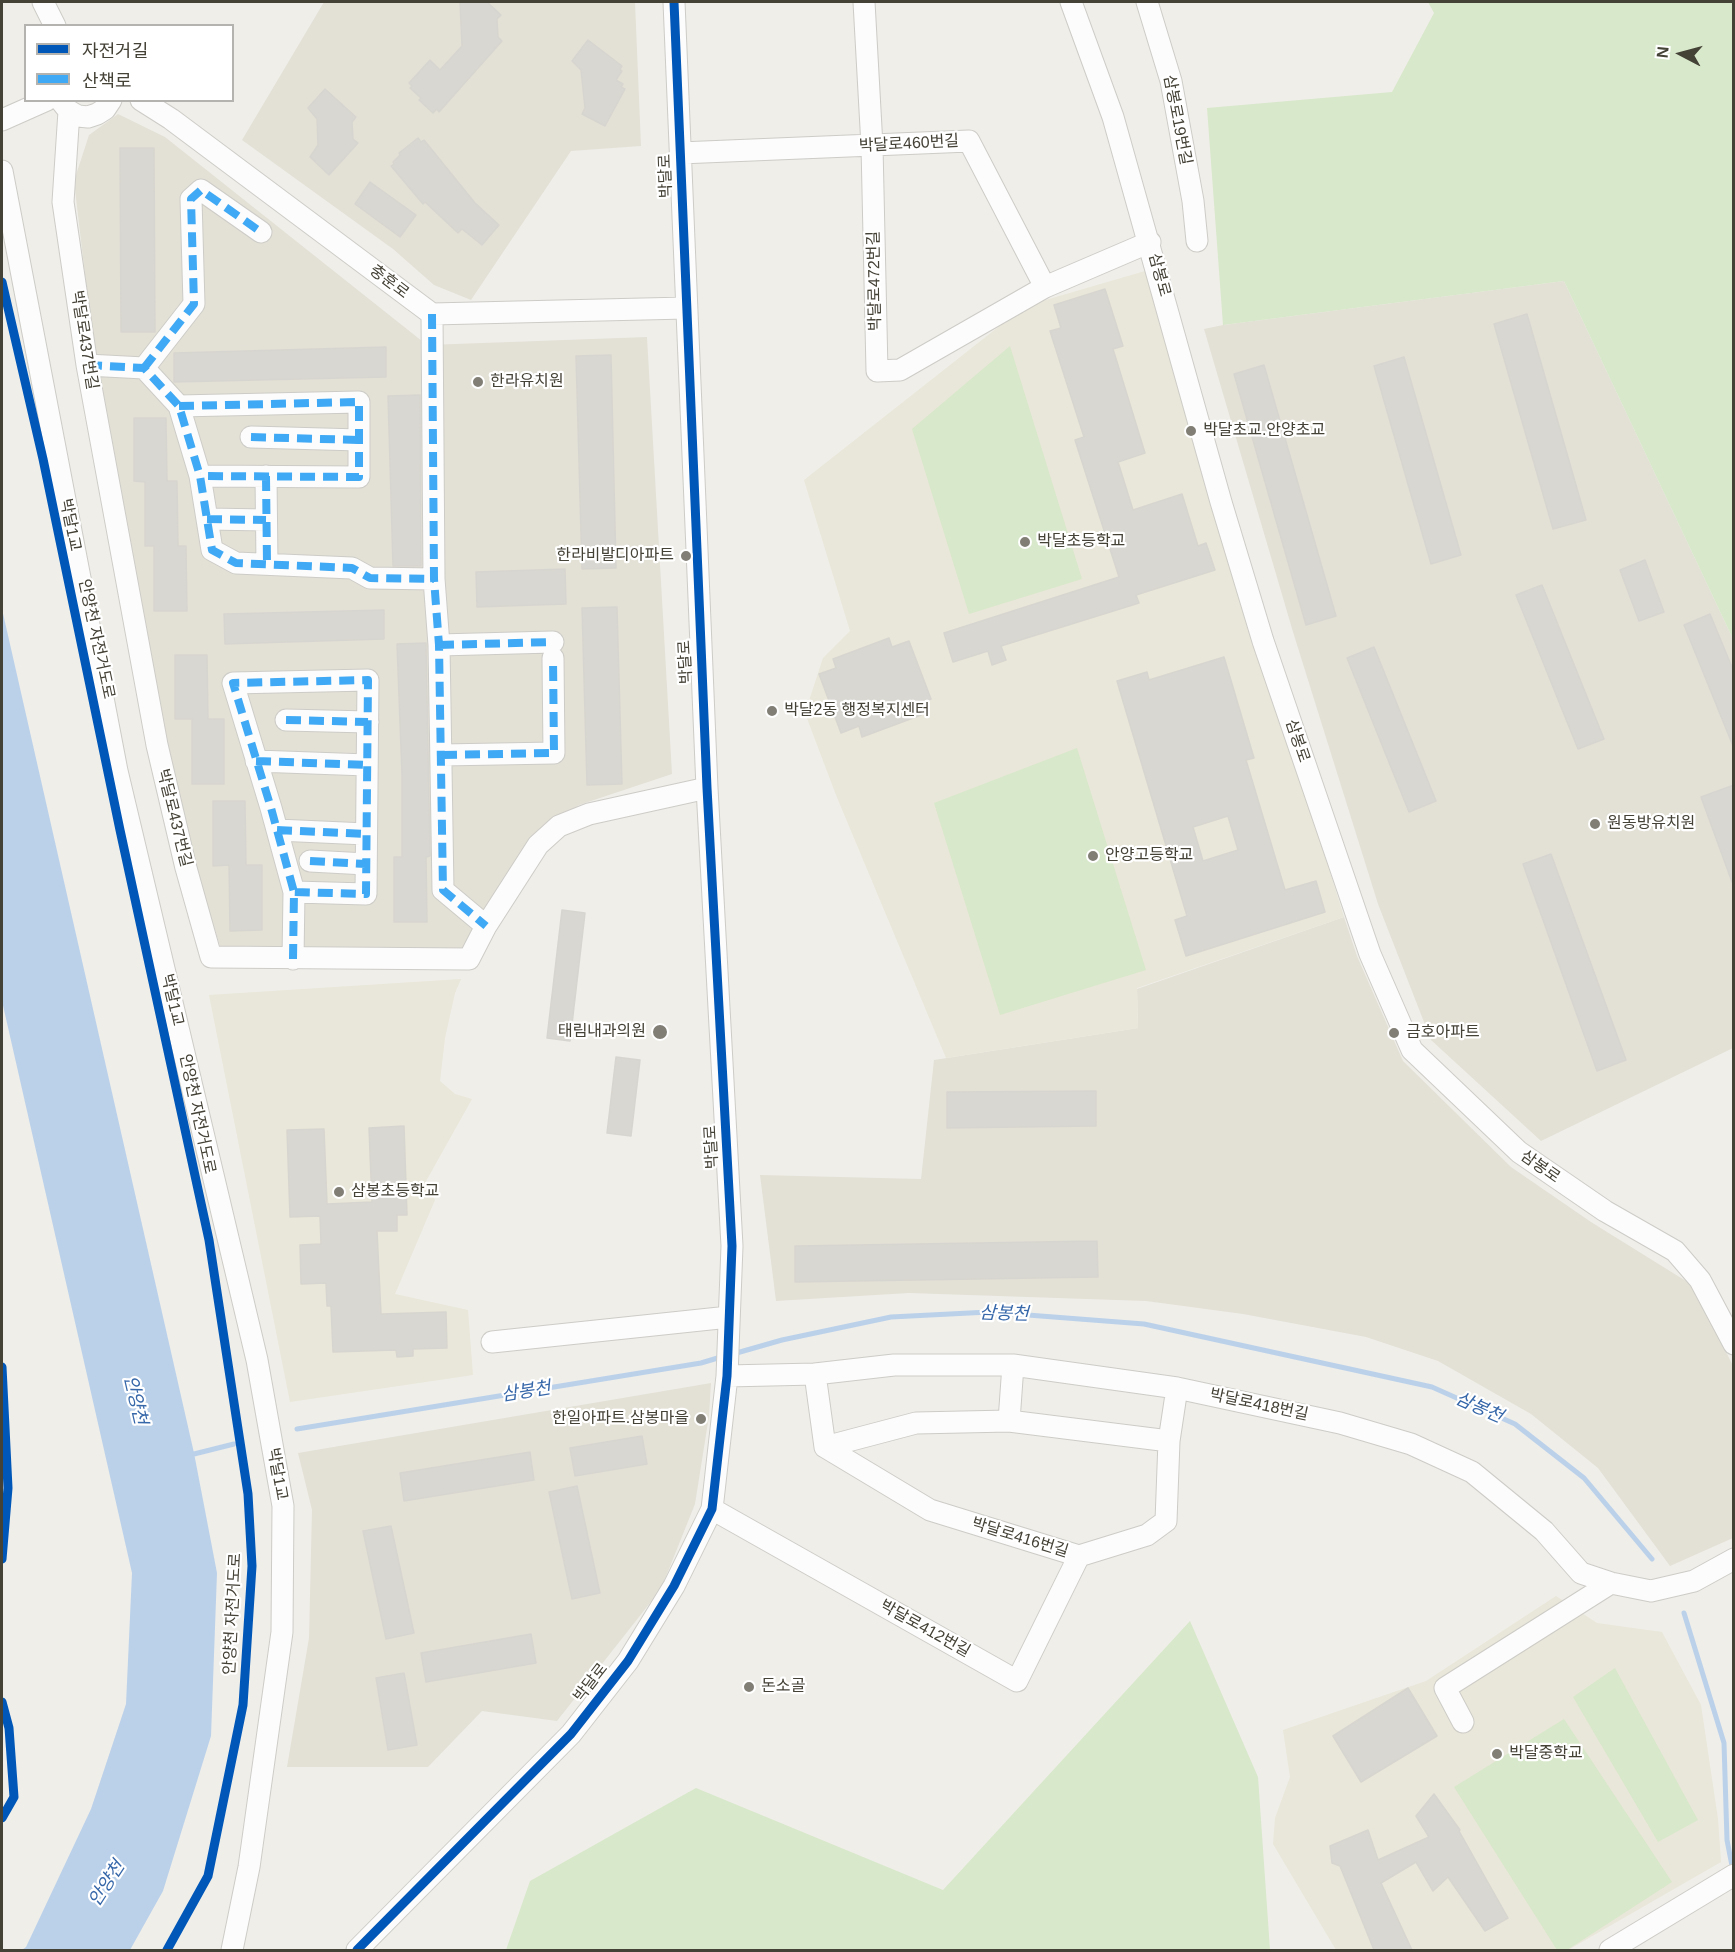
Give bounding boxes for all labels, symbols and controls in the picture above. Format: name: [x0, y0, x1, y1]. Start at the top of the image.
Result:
legend: [24, 24, 234, 102]
north arrow: [1651, 24, 1711, 84]
text: 자전거길: [82, 41, 148, 61]
text: N: [1654, 45, 1672, 59]
text: 산책로: [82, 71, 132, 91]
street label: 삼봉로19번길: [1159, 73, 1195, 167]
street label: 박달로460번길: [858, 132, 960, 156]
street label: 박달로: [656, 154, 676, 198]
street label: 박달로472번길: [865, 231, 885, 331]
street label: 삼봉로: [1144, 251, 1174, 299]
street label: 충훈로: [366, 261, 412, 303]
street label: 박달로437번길: [67, 289, 101, 391]
place label: 한라유치원: [490, 372, 564, 392]
marker: 한라유치원: [471, 375, 485, 389]
place label: 박달초교.안양초교: [1203, 421, 1325, 441]
marker: 박달초교.안양초교: [1184, 424, 1198, 438]
street label: 박달1교: [56, 497, 84, 553]
place label: 박달초등학교: [1037, 532, 1125, 552]
marker: 박달초등학교: [1018, 535, 1032, 549]
place label: 한라비발디아파트: [556, 546, 674, 566]
marker: 한라비발디아파트: [679, 549, 693, 563]
street label: 안양천 자전거도로: [74, 577, 118, 701]
street label: 박달로: [675, 639, 697, 685]
place label: 박달2동 행정복지센터: [784, 701, 930, 721]
marker: 박달2동 행정복지센터: [765, 704, 779, 718]
street label: 삼봉로: [1281, 717, 1313, 765]
street label: 박달로437번길: [153, 767, 195, 869]
place label: 원동방유치원: [1607, 814, 1695, 834]
marker: 원동방유치원: [1588, 817, 1602, 831]
place label: 안양고등학교: [1105, 846, 1193, 866]
marker: 안양고등학교: [1086, 849, 1100, 863]
street label: 박달1교: [157, 972, 187, 1028]
place label: 태림내과의원: [558, 1022, 646, 1042]
marker: 태림내과의원: [651, 1023, 669, 1041]
place label: 금호아파트: [1406, 1023, 1480, 1043]
marker: 금호아파트: [1387, 1026, 1401, 1040]
street label: 안양천 자전거도로: [175, 1052, 219, 1176]
street label: 박달로: [701, 1124, 723, 1170]
street label: 삼봉로: [1516, 1146, 1564, 1188]
place label: 삼봉초등학교: [351, 1182, 439, 1202]
marker: 삼봉초등학교: [332, 1185, 346, 1199]
water label: 삼봉천: [979, 1302, 1029, 1326]
water label: 안양천: [119, 1373, 151, 1427]
water label: 삼봉천: [500, 1377, 552, 1407]
street label: 박달로418번길: [1208, 1385, 1310, 1425]
water label: 삼봉천: [1452, 1388, 1506, 1428]
place label: 한일아파트.삼봉마을: [552, 1409, 689, 1429]
marker: 한일아파트.삼봉마을: [694, 1412, 708, 1426]
street label: 박달1교: [263, 1446, 291, 1502]
street label: 박달로416번길: [969, 1514, 1071, 1562]
street label: 안양천 자전거도로: [220, 1552, 246, 1676]
street label: 박달로412번길: [876, 1596, 974, 1662]
street label: 박달로: [570, 1660, 612, 1706]
place label: 돈소골: [761, 1677, 805, 1697]
marker: 돈소골: [742, 1680, 756, 1694]
place label: 박달중학교: [1509, 1744, 1583, 1764]
marker: 박달중학교: [1490, 1747, 1504, 1761]
water label: 안양천: [84, 1857, 130, 1911]

